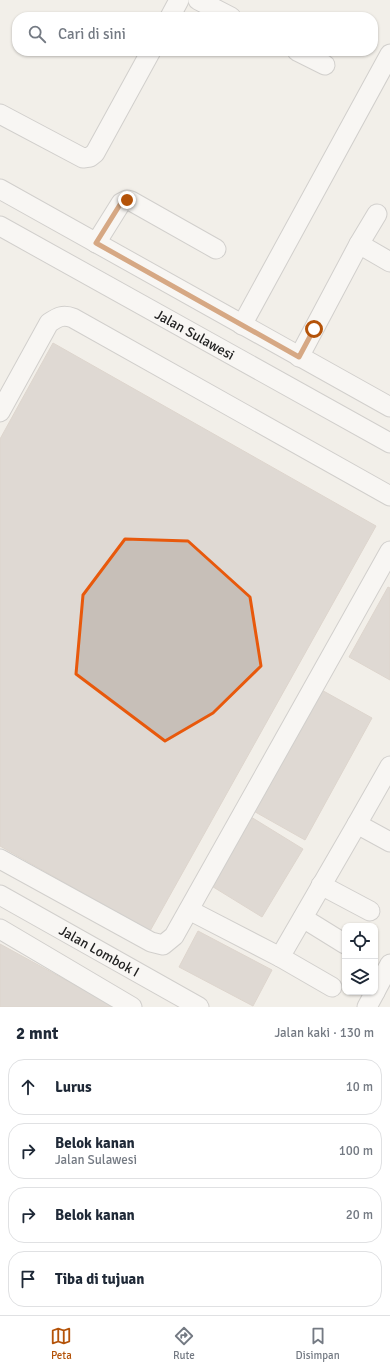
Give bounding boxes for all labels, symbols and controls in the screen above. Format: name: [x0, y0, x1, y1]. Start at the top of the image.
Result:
search box: [12, 12, 378, 56]
icon: search: [26, 23, 48, 45]
text: Cari di sini: [58, 25, 126, 43]
route end: [118, 191, 136, 209]
street label: Jalan Sulawesi: [152, 306, 237, 364]
route start: [305, 320, 323, 338]
street label: Jalan Lombok I: [56, 922, 142, 981]
map controls: [342, 923, 378, 995]
button: locate: [342, 923, 378, 959]
button: layers: [342, 959, 378, 995]
text: 2 mnt: [16, 1023, 58, 1044]
text: Jalan kaki · 130 m: [275, 1025, 374, 1041]
icon: ahead: [17, 1076, 39, 1098]
text: Lurus: [55, 1078, 92, 1096]
text: 10 m: [346, 1079, 373, 1095]
text: Belok kanan: [55, 1134, 135, 1152]
icon: right: [17, 1140, 39, 1162]
text: 100 m: [339, 1143, 373, 1159]
text: Jalan Sulawesi: [55, 1152, 137, 1168]
icon: right: [17, 1204, 39, 1226]
text: Belok kanan: [55, 1206, 135, 1224]
text: 20 m: [346, 1207, 373, 1223]
icon: arrive: [17, 1268, 39, 1290]
text: Tiba di tujuan: [55, 1270, 145, 1288]
tab: Peta: [50, 1325, 72, 1362]
tab: Rute: [173, 1325, 195, 1362]
tab: Disimpan: [296, 1325, 340, 1362]

